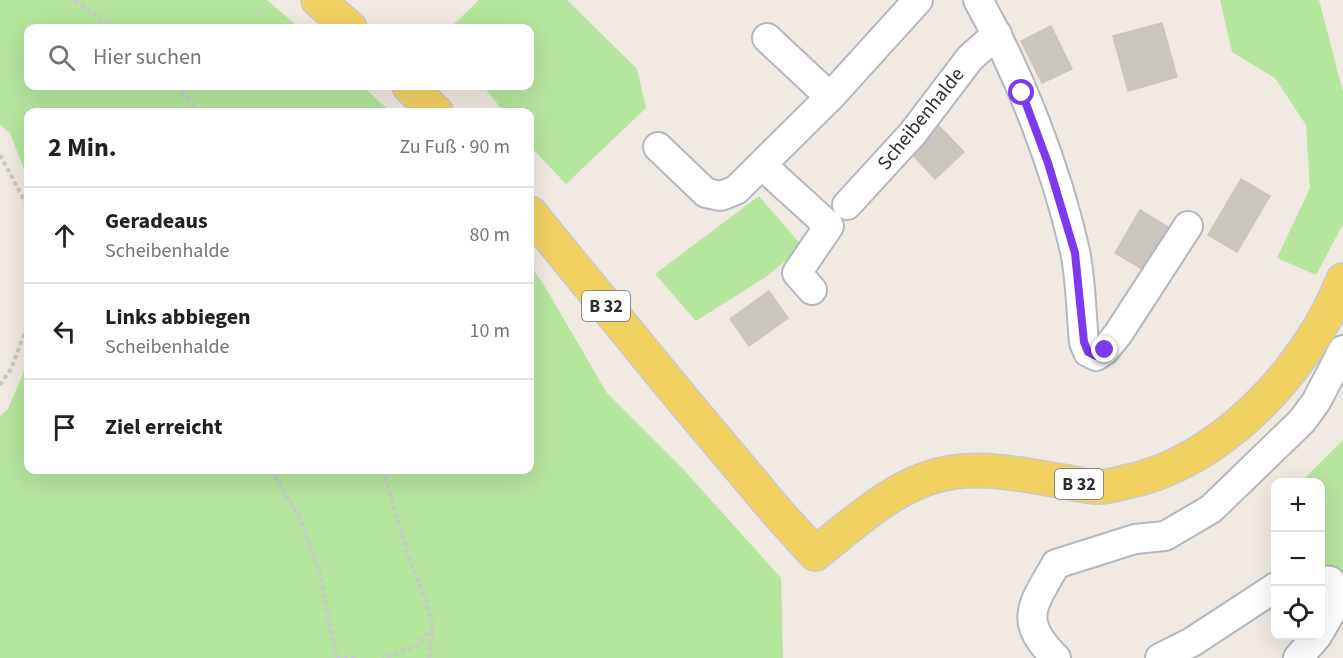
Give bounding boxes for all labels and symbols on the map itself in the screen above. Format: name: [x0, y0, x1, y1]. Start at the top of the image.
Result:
street label: Scheibenhalde: [871, 62, 971, 176]
route start: [1008, 79, 1034, 105]
road number: B 32: [582, 291, 630, 321]
route end: [1091, 336, 1117, 362]
road number: B 32: [1055, 469, 1103, 499]

